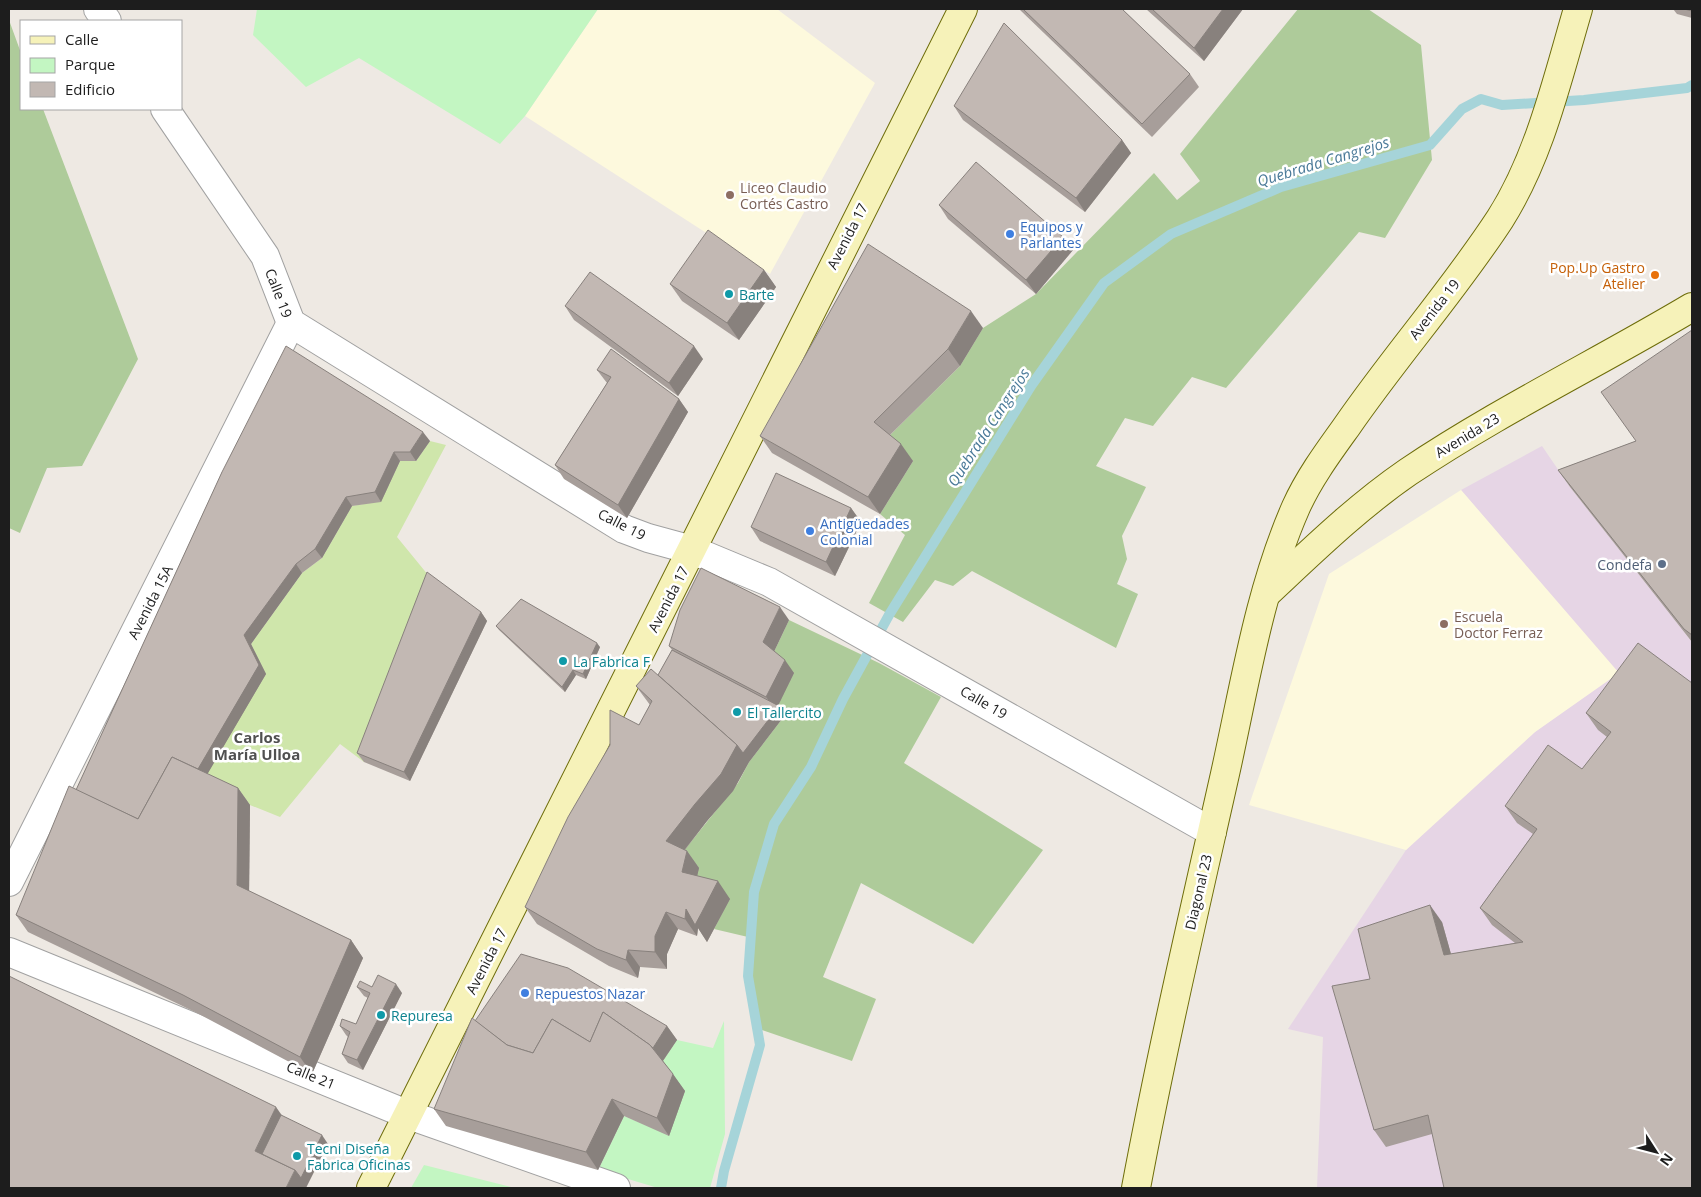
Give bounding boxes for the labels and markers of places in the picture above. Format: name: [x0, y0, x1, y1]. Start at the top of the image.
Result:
place label: Liceo Claudio Cortés Castro: [740, 178, 829, 213]
marker: Liceo Claudio Cortés Castro: [724, 189, 736, 201]
place label: Equipos y Parlantes: [1020, 217, 1084, 252]
marker: Equipos y Parlantes: [1004, 228, 1016, 240]
place label: Pop.Up Gastro Atelier: [1550, 258, 1645, 293]
marker: Pop.Up Gastro Atelier: [1649, 269, 1661, 281]
place label: Barte: [739, 285, 775, 304]
marker: Barte: [723, 288, 735, 300]
place label: Antigüedades Colonial: [820, 514, 910, 549]
marker: Antigüedades Colonial: [804, 525, 816, 537]
place label: Condefa: [1597, 555, 1652, 574]
marker: Condefa: [1656, 558, 1668, 570]
place label: Escuela Doctor Ferraz: [1454, 607, 1543, 642]
marker: Escuela Doctor Ferraz: [1438, 618, 1450, 630]
place label: La Fabrica F: [573, 652, 650, 671]
marker: La Fabrica F: [557, 655, 569, 667]
place label: El Tallercito: [747, 703, 822, 722]
marker: El Tallercito: [731, 706, 743, 718]
place label: Repuestos Nazar: [535, 984, 646, 1003]
marker: Repuestos Nazar: [519, 987, 531, 999]
place label: Repuresa: [391, 1006, 453, 1025]
marker: Repuresa: [375, 1009, 387, 1021]
place label: Tecni Diseña Fabrica Oficinas: [307, 1139, 411, 1174]
marker: Tecni Diseña Fabrica Oficinas: [291, 1150, 303, 1162]

